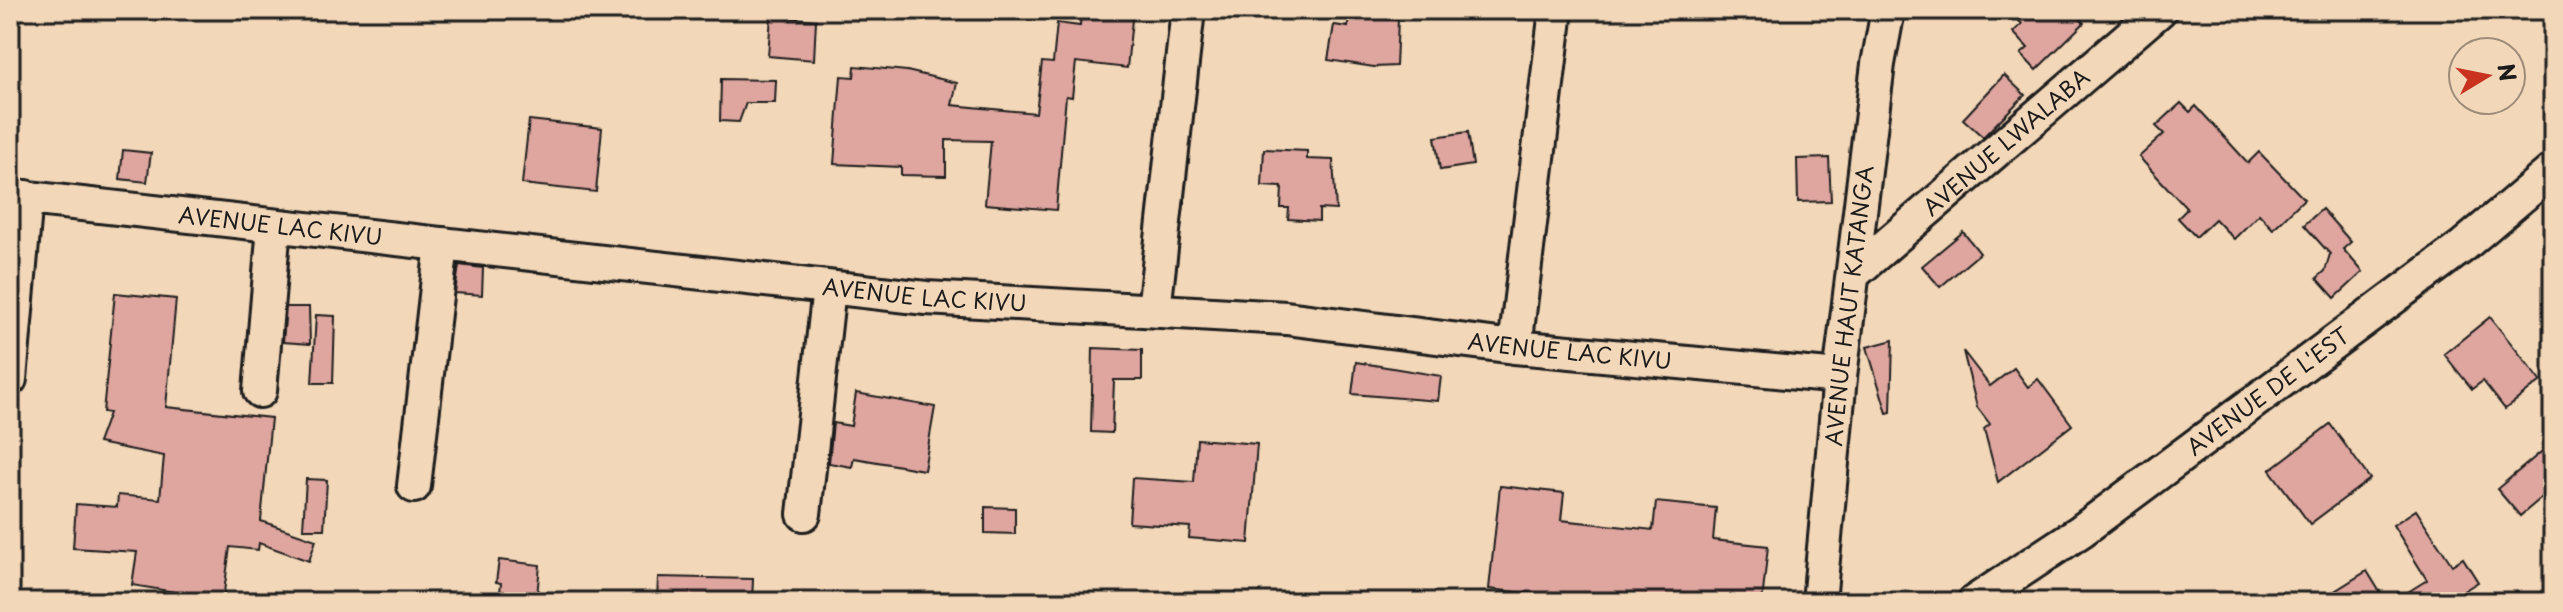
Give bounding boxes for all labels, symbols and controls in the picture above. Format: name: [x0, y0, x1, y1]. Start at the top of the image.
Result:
north arrow: [2447, 36, 2527, 116]
street label: AVENUE LWALABA: [1914, 60, 2096, 222]
text: N: [2490, 61, 2526, 84]
street label: AVENUE HAUT KATANGA: [1816, 163, 1881, 447]
street label: AVENUE LAC KIVU: [177, 197, 384, 252]
street label: AVENUE LAC KIVU: [821, 269, 1028, 319]
street label: AVENUE DE L'EST: [2179, 318, 2356, 462]
street label: AVENUE LAC KIVU: [1466, 323, 1673, 376]

